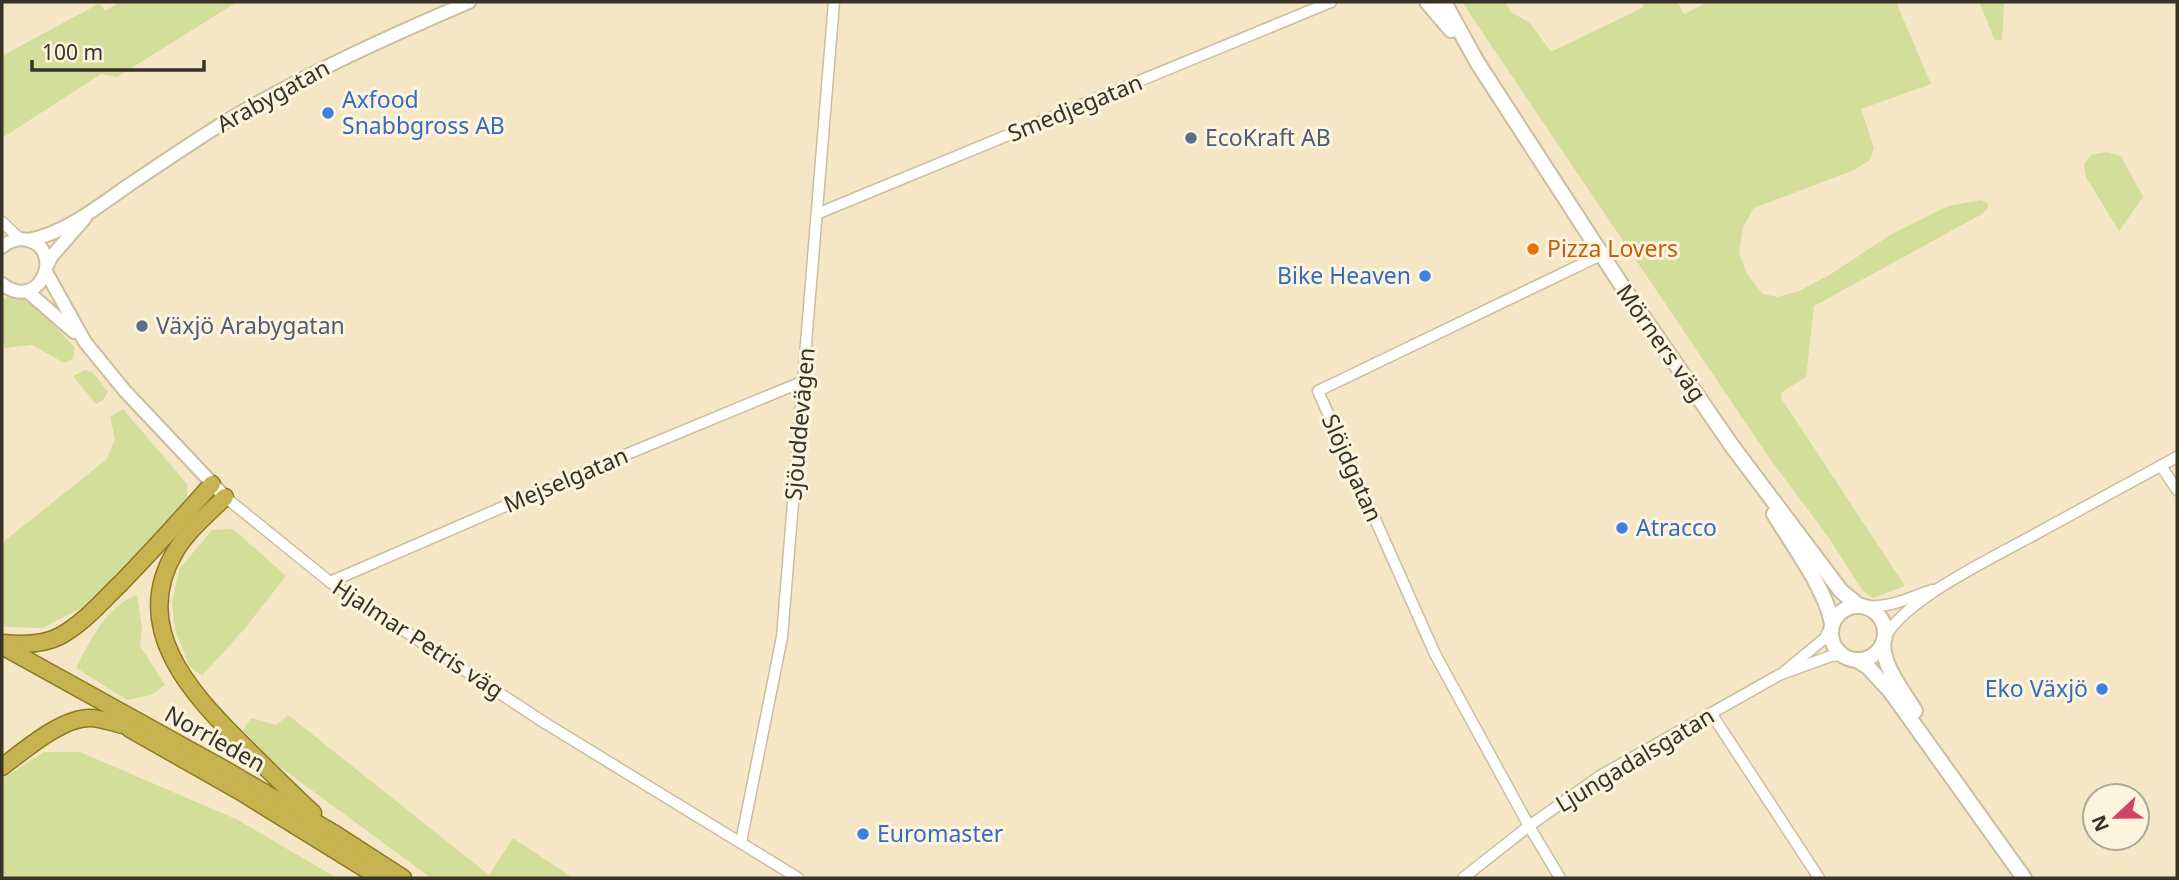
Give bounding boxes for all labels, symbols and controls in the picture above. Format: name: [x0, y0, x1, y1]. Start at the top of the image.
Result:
scale bar: [32, 28, 203, 72]
text: 100 m: [42, 38, 103, 66]
street label: Arabygatan: [210, 51, 335, 139]
street label: Smedjegatan: [1003, 66, 1147, 149]
place label: Axfood Snabbgross AB: [342, 83, 505, 141]
marker: Axfood Snabbgross AB: [320, 105, 336, 121]
place label: EcoKraft AB: [1205, 121, 1331, 153]
marker: EcoKraft AB: [1183, 130, 1199, 146]
place label: Pizza Lovers: [1547, 232, 1678, 264]
marker: Pizza Lovers: [1525, 241, 1541, 257]
place label: Bike Heaven: [1277, 259, 1411, 291]
marker: Bike Heaven: [1417, 268, 1433, 284]
street label: Mörners väg: [1610, 277, 1714, 408]
place label: Växjö Arabygatan: [156, 309, 345, 341]
marker: Växjö Arabygatan: [134, 318, 150, 334]
street label: Sjöuddevägen: [776, 346, 822, 502]
street label: Slöjdgatan: [1315, 409, 1391, 527]
street label: Mejselgatan: [499, 439, 633, 520]
place label: Atracco: [1636, 511, 1717, 543]
marker: Atracco: [1614, 520, 1630, 536]
street label: Hjalmar Petris väg: [327, 571, 510, 706]
place label: Eko Växjö: [1985, 672, 2088, 704]
marker: Eko Växjö: [2094, 681, 2110, 697]
street label: Norrleden: [159, 697, 272, 779]
street label: Ljungadalsgatan: [1549, 699, 1720, 819]
north arrow: [2081, 782, 2151, 852]
text: N: [2085, 811, 2115, 835]
place label: Euromaster: [877, 817, 1004, 849]
marker: Euromaster: [855, 826, 871, 842]

